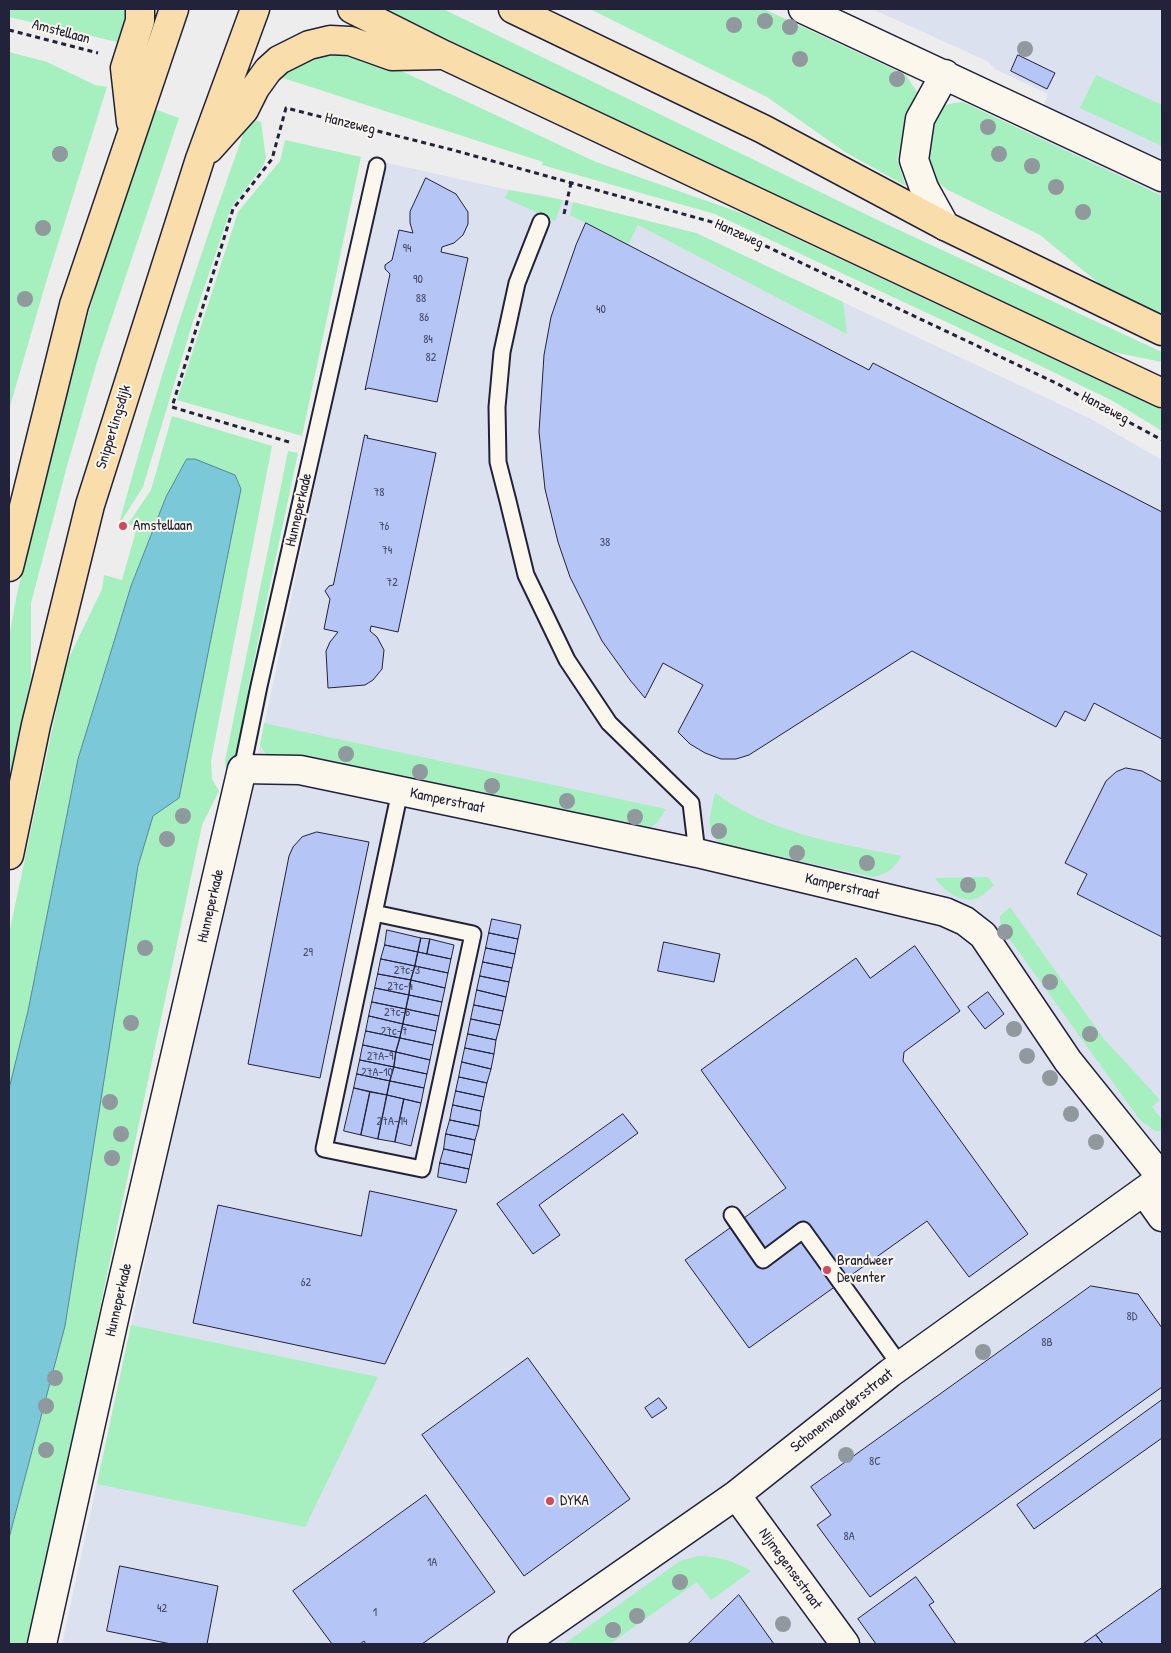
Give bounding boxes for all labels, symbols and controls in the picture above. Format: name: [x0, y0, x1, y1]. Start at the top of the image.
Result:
street label: Amstellaan: [30, 16, 92, 48]
street label: Hanzeweg: [323, 109, 377, 139]
street label: Hanzeweg: [712, 215, 766, 253]
house number: 94: [403, 242, 411, 256]
house number: 90: [413, 273, 423, 287]
house number: 88: [416, 292, 426, 306]
house number: 40: [596, 303, 606, 317]
house number: 86: [419, 311, 429, 325]
house number: 84: [423, 333, 433, 347]
house number: 82: [426, 351, 436, 365]
street label: Snipperlingsdijk: [93, 383, 135, 471]
street label: Hanzeweg: [1078, 388, 1132, 428]
street label: Hunneperkade: [282, 472, 316, 548]
house number: 78: [373, 486, 385, 500]
place label: Amstellaan: [133, 517, 192, 535]
marker: Amstellaan: [117, 520, 129, 532]
house number: 76: [379, 520, 389, 534]
house number: 38: [600, 536, 610, 550]
house number: 74: [382, 544, 392, 558]
house number: 72: [386, 576, 398, 590]
street label: Kamperstraat: [408, 784, 486, 818]
street label: Hunneperkade: [194, 868, 228, 944]
street label: Kamperstraat: [803, 870, 881, 904]
house number: 29: [303, 946, 313, 960]
house number: 27c-3: [394, 964, 420, 978]
house number: 27c-4: [387, 980, 413, 994]
house number: 27c-6: [384, 1006, 410, 1020]
house number: 27c-7: [381, 1025, 407, 1039]
house number: 27A-9: [367, 1050, 393, 1064]
house number: 27A-10: [361, 1066, 393, 1080]
house number: 27A-14: [376, 1115, 408, 1129]
place label: Brandweer Deventer: [837, 1252, 894, 1287]
street label: Hunneperkade: [102, 1262, 136, 1338]
marker: Brandweer Deventer: [821, 1264, 833, 1276]
house number: 62: [301, 1276, 311, 1290]
house number: 8D: [1127, 1310, 1137, 1324]
house number: 8B: [1041, 1336, 1053, 1350]
street label: Schonenvaardersstraat: [787, 1365, 897, 1457]
house number: 8C: [869, 1455, 881, 1469]
place label: DYKA: [560, 1492, 589, 1510]
marker: DYKA: [544, 1495, 556, 1507]
street label: Nijmegensestraat: [755, 1525, 825, 1613]
house number: 8A: [843, 1530, 855, 1544]
house number: 1A: [427, 1556, 437, 1570]
house number: 42: [157, 1602, 167, 1616]
house number: 1: [373, 1606, 377, 1620]

